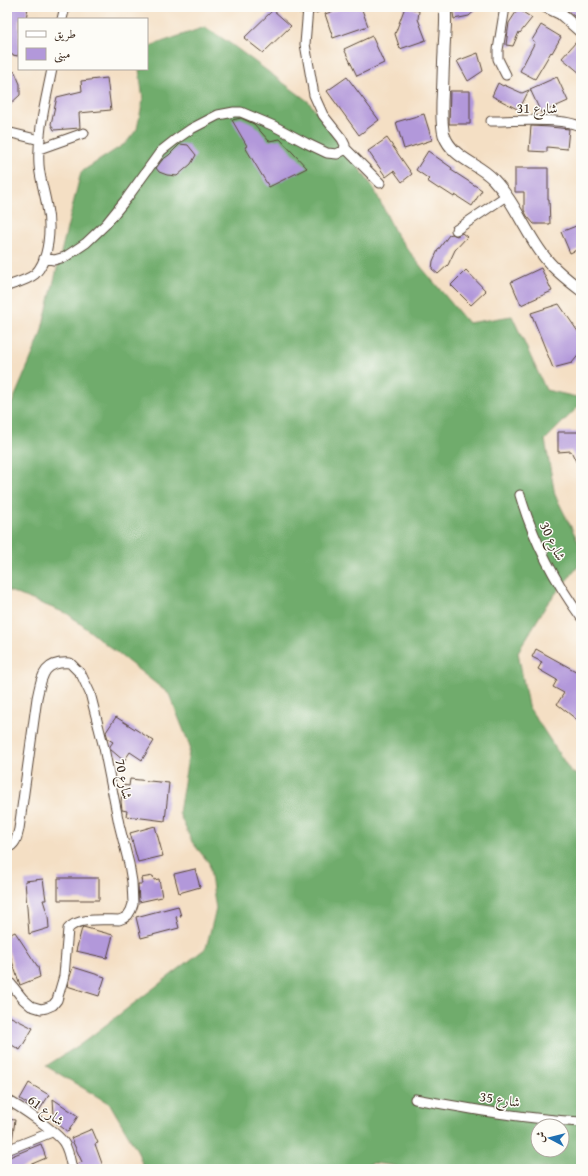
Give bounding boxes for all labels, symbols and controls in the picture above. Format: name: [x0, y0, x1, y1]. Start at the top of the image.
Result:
legend: [18, 18, 148, 70]
text: طريق: [54, 25, 76, 42]
text: مبنى: [54, 45, 70, 63]
street label: شارع 31: [516, 98, 558, 120]
street label: شارع 30: [533, 518, 571, 565]
street label: شارع 70: [108, 757, 138, 801]
street label: شارع 35: [478, 1086, 522, 1114]
street label: شارع 61: [22, 1090, 68, 1132]
north arrow: [530, 1118, 570, 1158]
text: ش: [531, 1130, 549, 1143]

